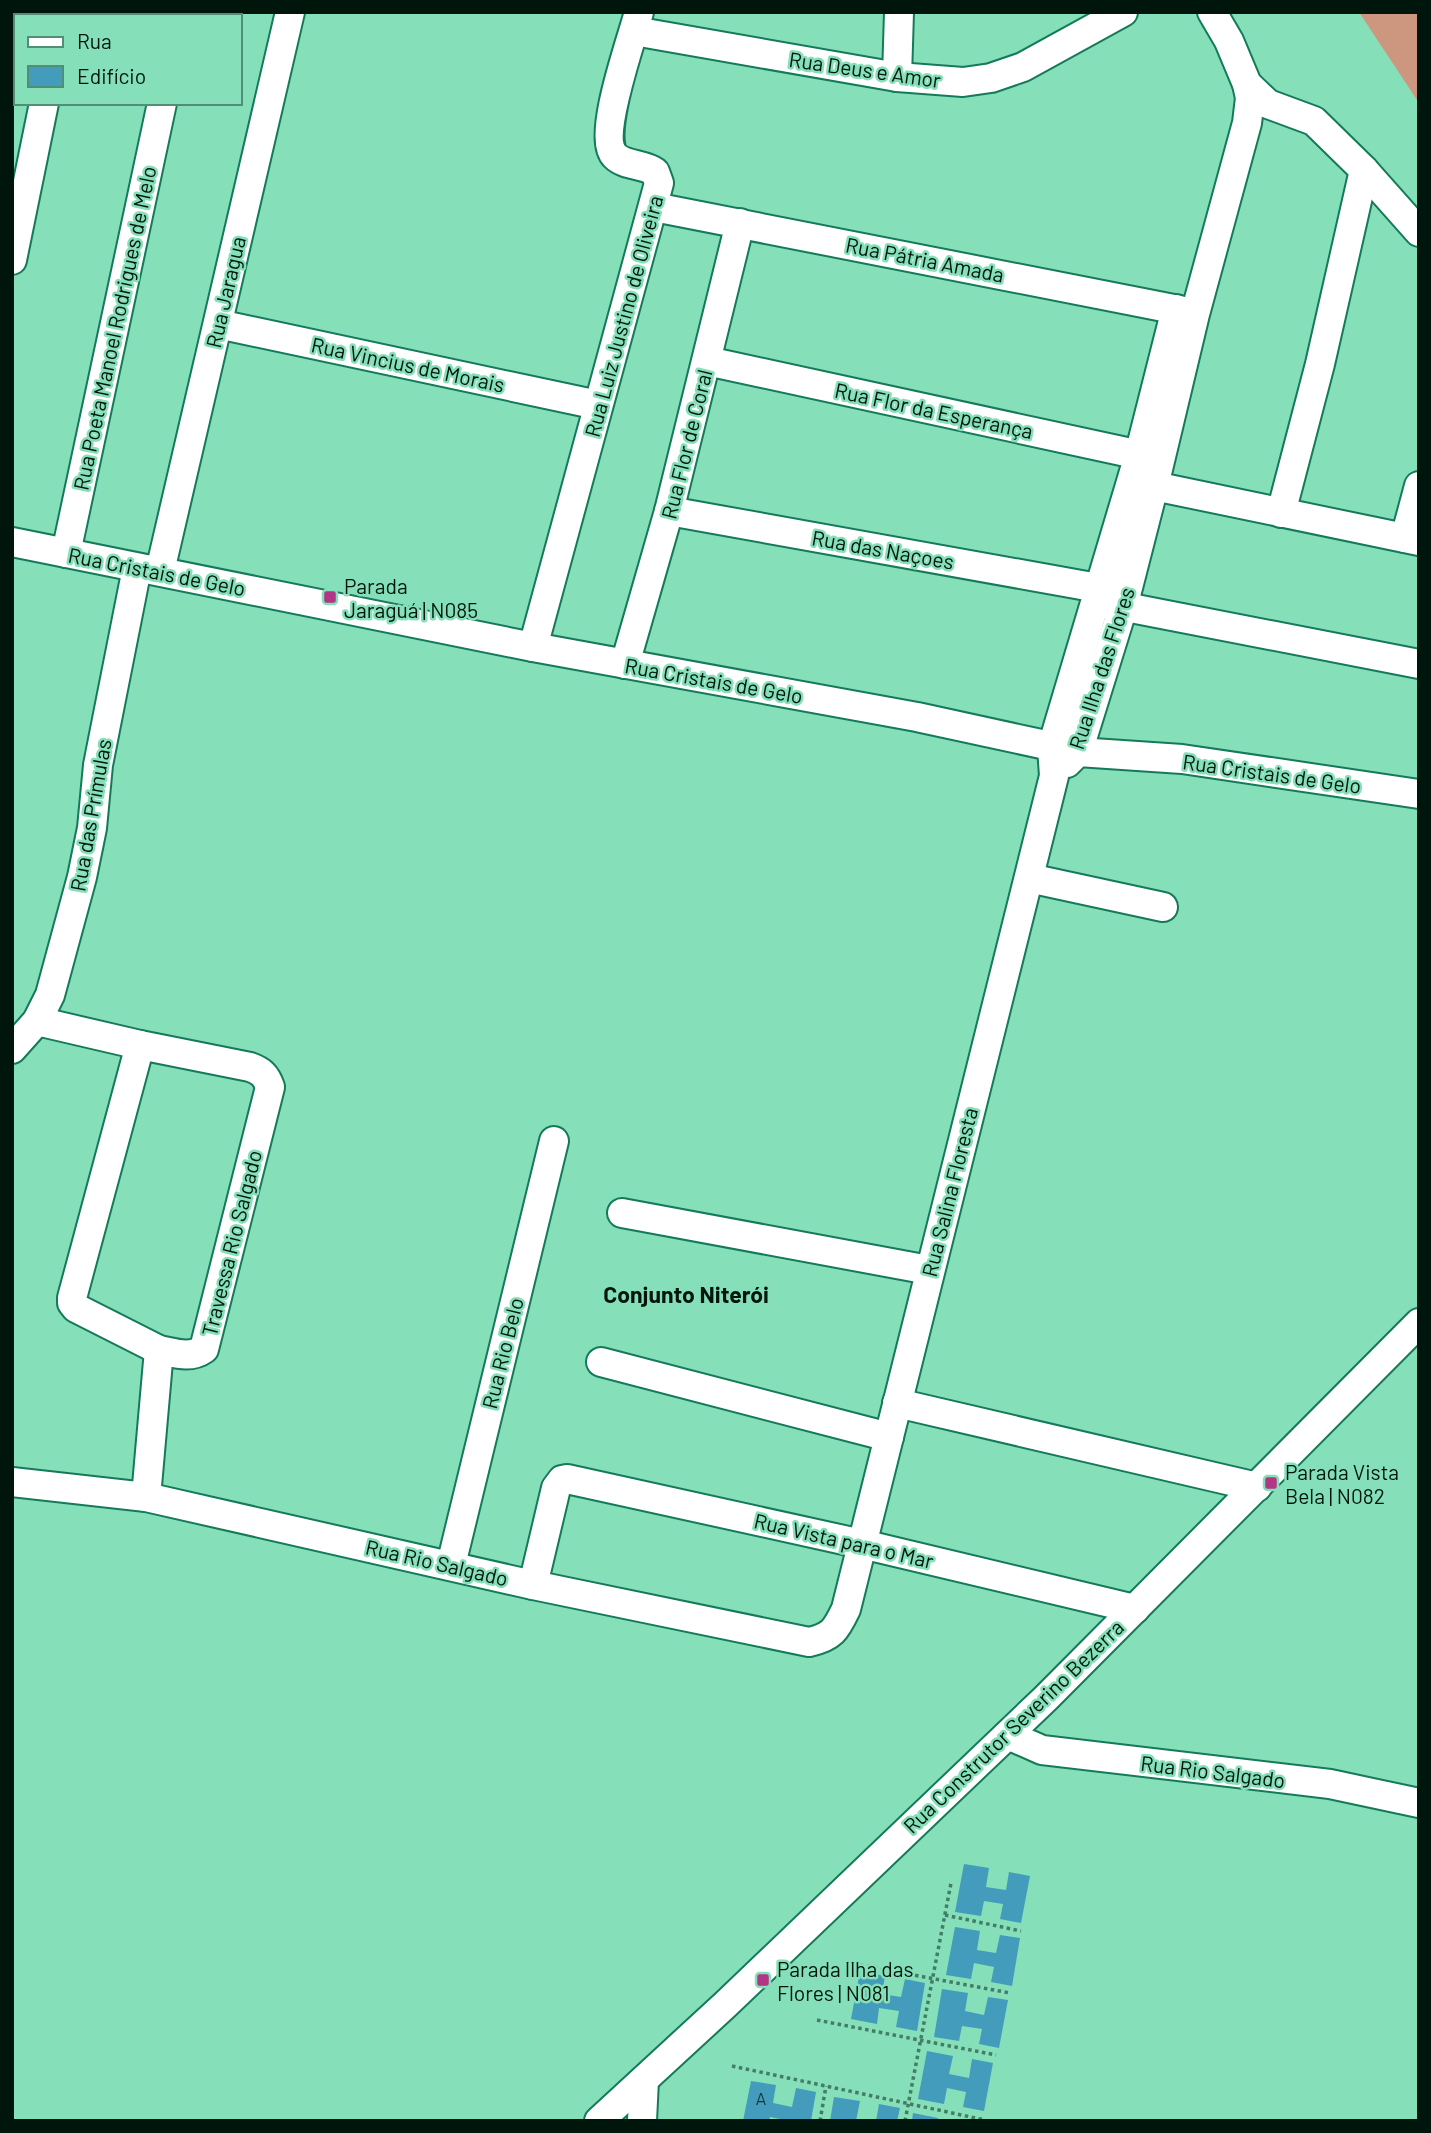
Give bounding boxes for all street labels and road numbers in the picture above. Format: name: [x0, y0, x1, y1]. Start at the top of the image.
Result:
street label: Rua Deus e Amor: [787, 46, 943, 92]
street label: Rua Poeta Manoel Rodrigues de Melo: [67, 164, 161, 492]
street label: Rua Luiz Justino de Oliveira: [579, 193, 667, 439]
street label: Rua Pátria Amada: [844, 231, 1006, 287]
street label: Rua Jaragua: [200, 234, 250, 350]
street label: Rua Vincius de Morais: [309, 331, 507, 397]
street label: Rua Flor de Coral: [655, 367, 717, 521]
street label: Rua Flor da Esperança: [833, 377, 1035, 443]
street label: Rua das Naçoes: [810, 524, 956, 574]
street label: Rua Cristais de Gelo: [66, 542, 248, 600]
street label: Rua Ilha das Flores: [1063, 584, 1139, 752]
street label: Rua Cristais de Gelo: [623, 652, 805, 708]
street label: Rua das Prímulas: [64, 737, 116, 893]
street label: Rua Cristais de Gelo: [1181, 748, 1363, 798]
street label: Rua Salina Floresta: [916, 1105, 982, 1279]
street label: Travessa Rio Salgado: [196, 1147, 266, 1339]
street label: Rua Rio Belo: [476, 1295, 528, 1411]
street label: Rua Vista para o Mar: [752, 1507, 936, 1573]
street label: Rua Rio Salgado: [363, 1533, 511, 1591]
street label: Rua Construtor Severino Bezerra: [898, 1614, 1128, 1838]
street label: Rua Rio Salgado: [1139, 1750, 1287, 1792]

